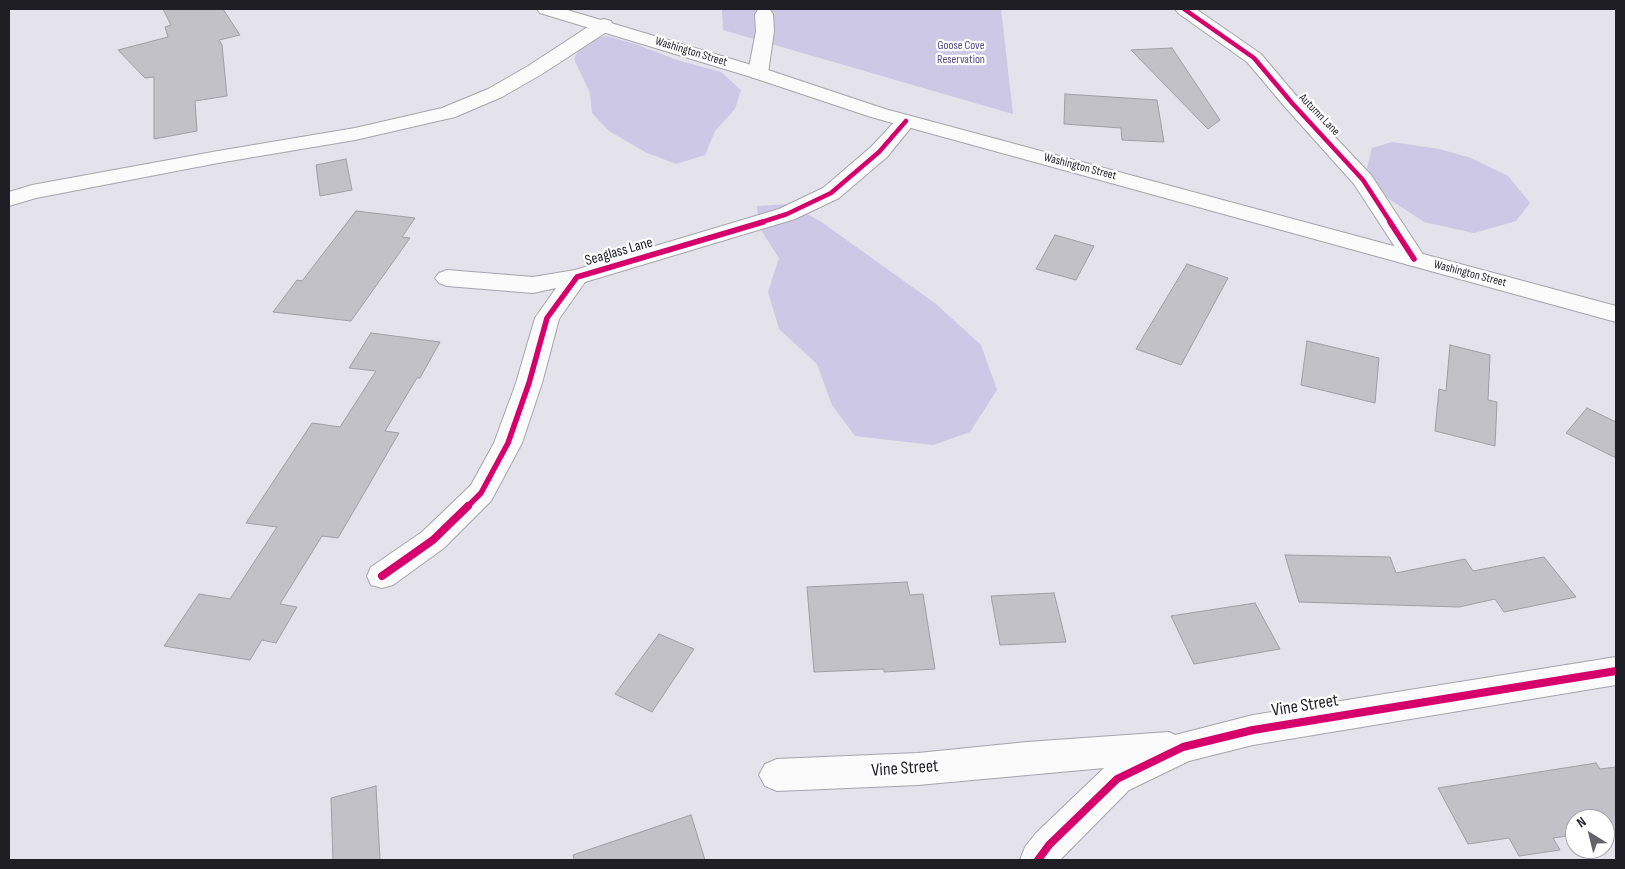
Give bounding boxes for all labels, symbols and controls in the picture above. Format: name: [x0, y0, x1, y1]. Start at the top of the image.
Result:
street label: Washington Street: [653, 34, 729, 70]
park label: Goose Cove Reservation: [937, 39, 985, 67]
street label: Autumn Lane: [1296, 91, 1342, 139]
street label: Washington Street: [1042, 150, 1118, 184]
street label: Seaglass Lane: [583, 234, 655, 270]
street label: Washington Street: [1432, 257, 1508, 291]
street label: Vine Street: [1270, 690, 1340, 722]
street label: Vine Street: [871, 756, 939, 782]
north arrow: [1565, 809, 1615, 859]
text: N: [1573, 813, 1589, 831]

